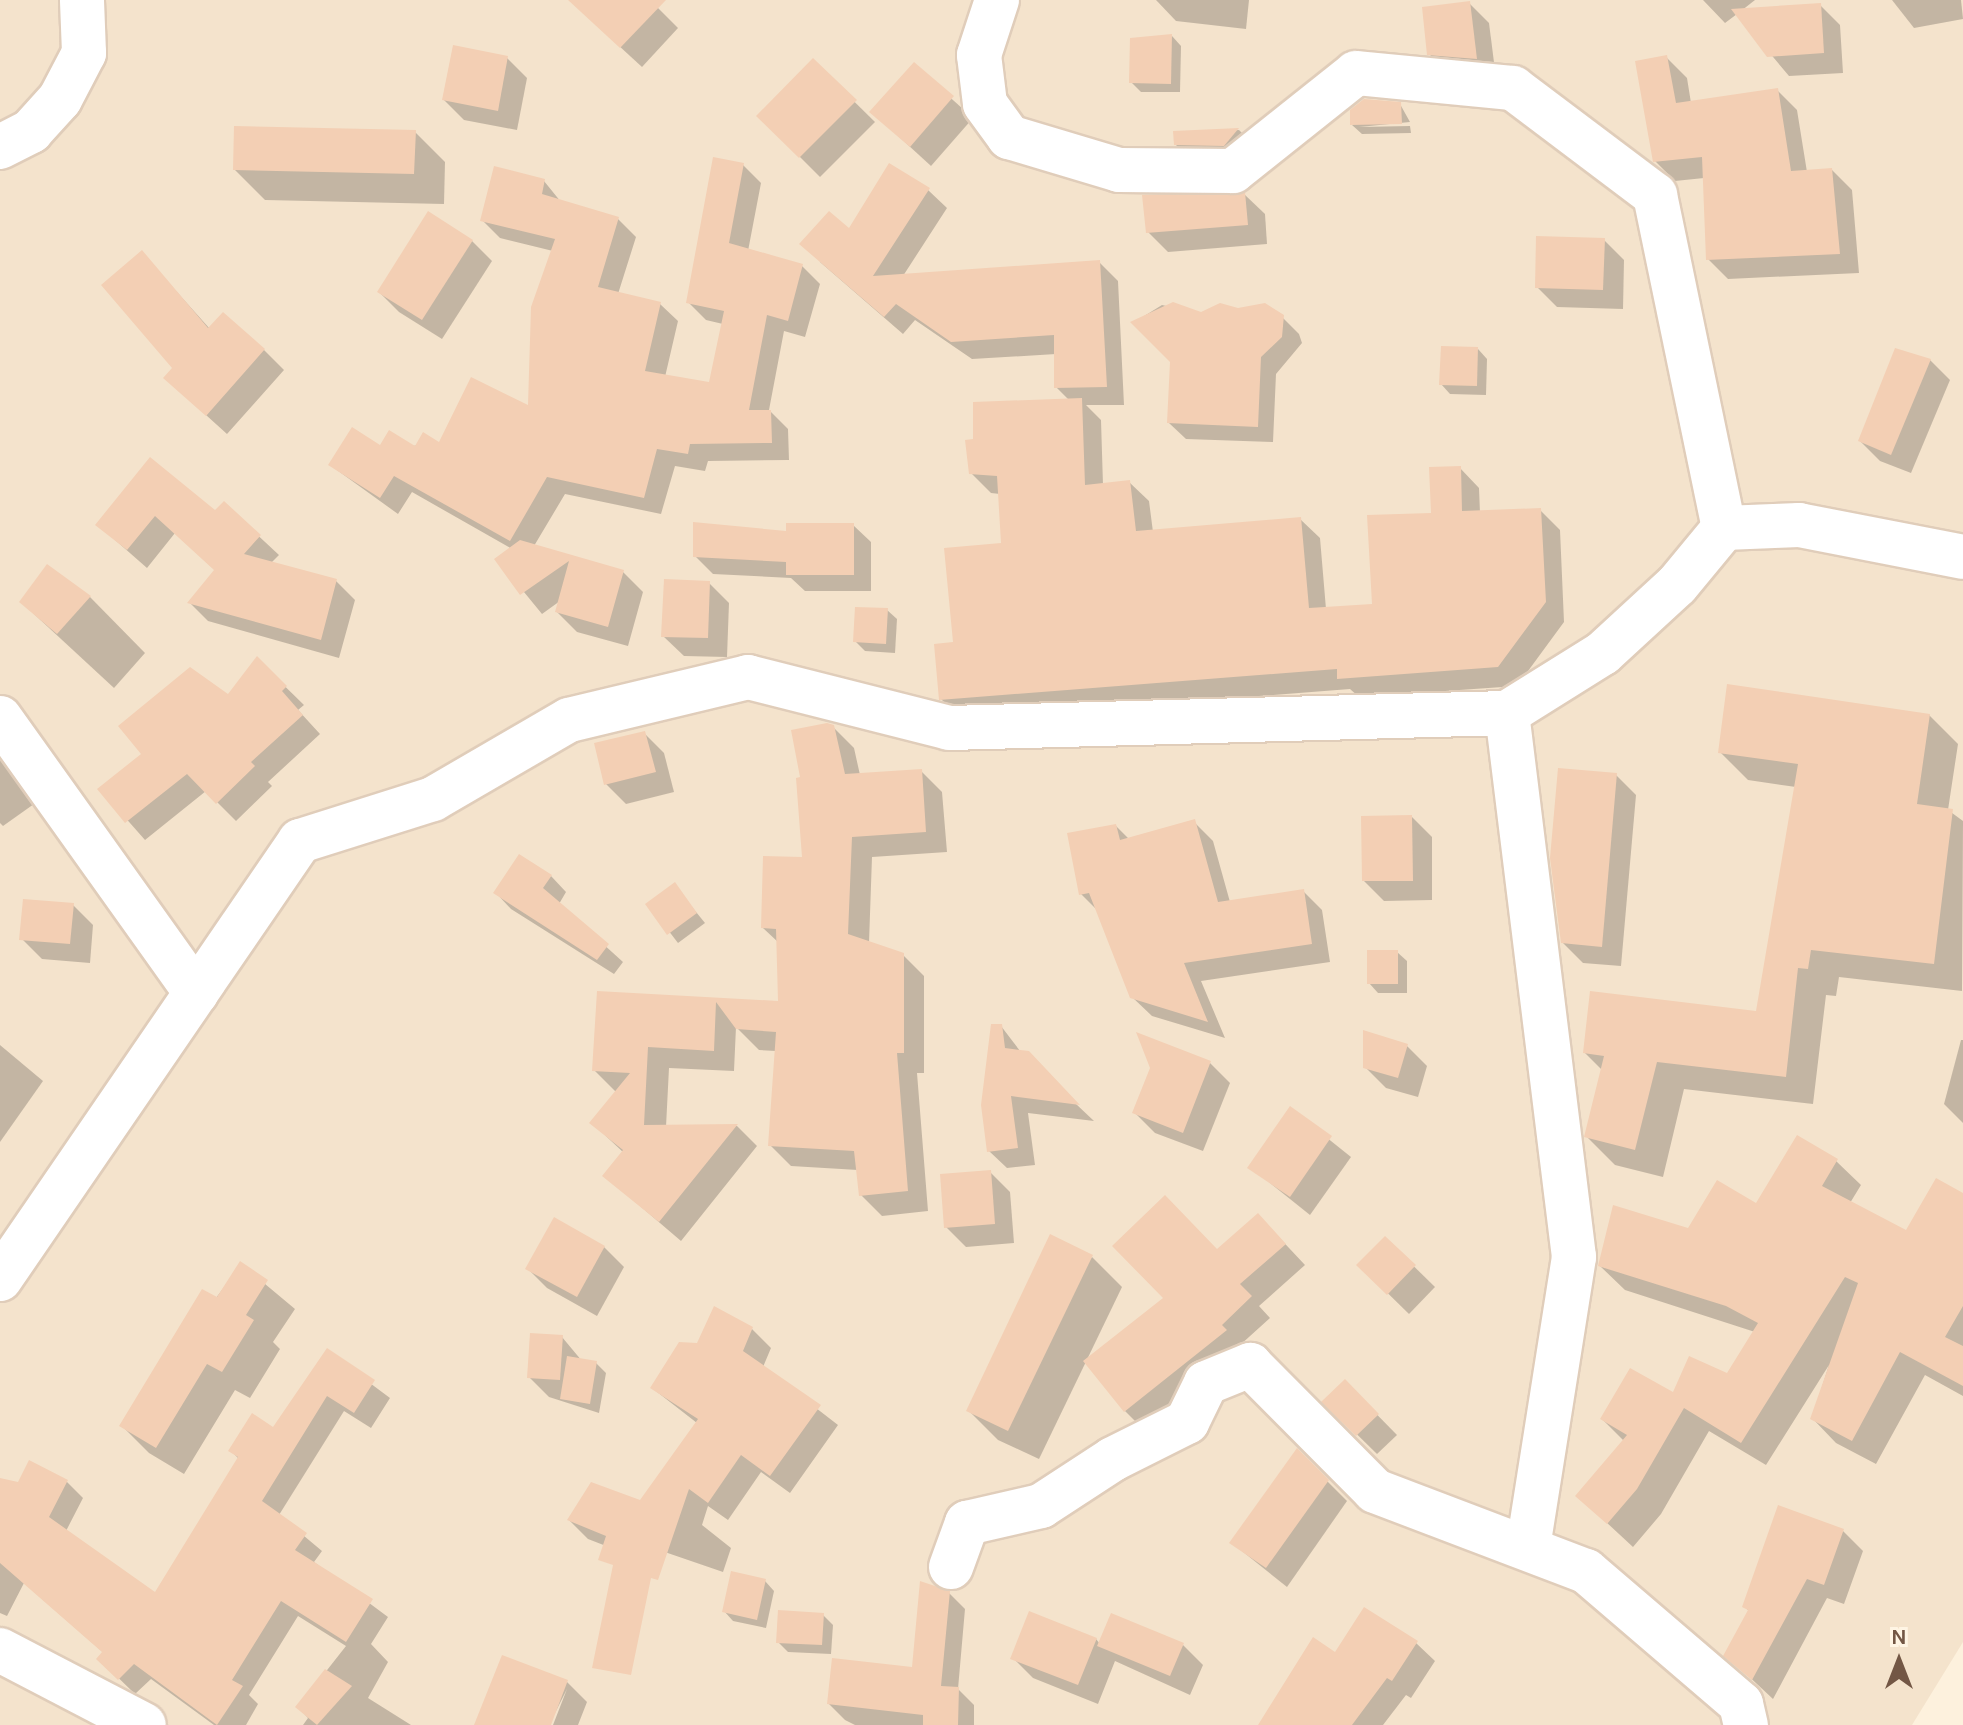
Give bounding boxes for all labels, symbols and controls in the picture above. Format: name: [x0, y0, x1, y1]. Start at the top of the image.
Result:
north arrow: [1859, 1621, 1939, 1701]
text: N: [1891, 1624, 1907, 1650]

